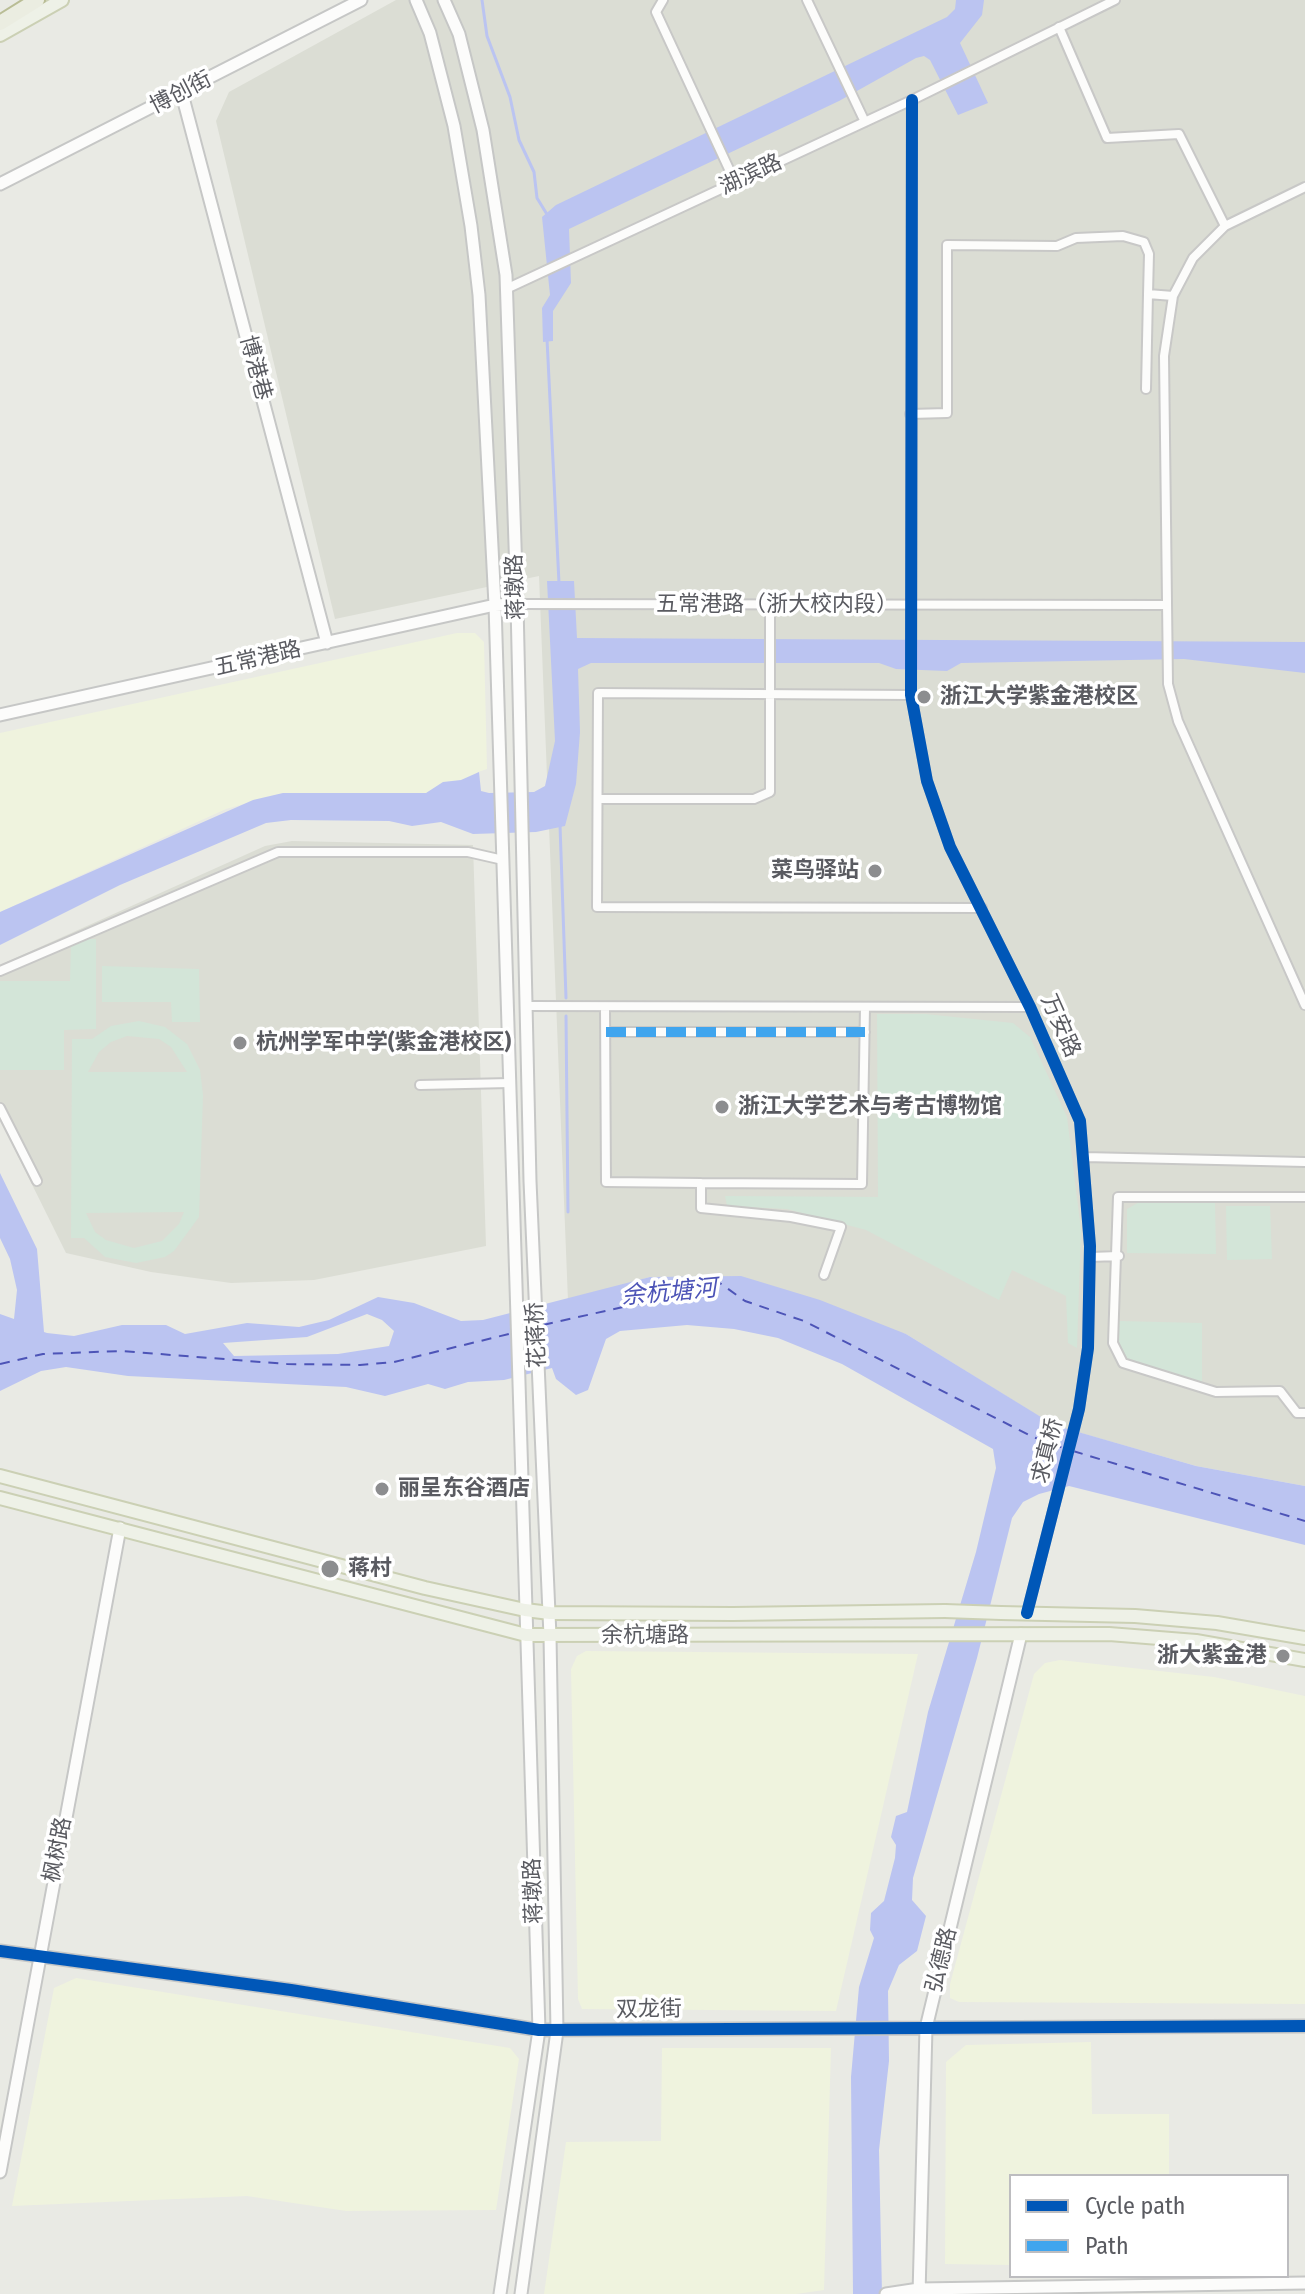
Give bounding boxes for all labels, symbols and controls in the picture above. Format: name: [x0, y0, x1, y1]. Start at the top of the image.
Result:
street label: 博创街: [146, 66, 216, 120]
street label: 湖滨路: [716, 149, 786, 201]
street label: 博港巷: [234, 333, 276, 403]
street label: 蒋墩路: [502, 554, 530, 620]
street label: 五常港路（浙大校内段）: [656, 592, 898, 618]
street label: 五常港路: [212, 636, 304, 682]
place label: 浙江大学紫金港校区: [940, 684, 1138, 710]
marker: 浙江大学紫金港校区: [915, 688, 933, 706]
place label: 菜鸟驿站: [771, 858, 859, 884]
marker: 菜鸟驿站: [866, 862, 884, 880]
street label: 万安路: [1035, 990, 1085, 1062]
place label: 杭州学军中学(紫金港校区): [256, 1030, 511, 1056]
marker: 杭州学军中学(紫金港校区): [231, 1034, 249, 1052]
place label: 浙江大学艺术与考古博物馆: [738, 1094, 1002, 1120]
marker: 浙江大学艺术与考古博物馆: [713, 1098, 731, 1116]
water label: 余杭塘河: [620, 1274, 718, 1312]
street label: 花蒋桥: [522, 1301, 552, 1369]
street label: 求真桥: [1027, 1416, 1069, 1486]
place label: 丽呈东谷酒店: [398, 1476, 530, 1502]
marker: 丽呈东谷酒店: [373, 1480, 391, 1498]
place label: 蒋村: [348, 1556, 392, 1582]
marker: 蒋村: [319, 1558, 341, 1580]
street label: 余杭塘路: [601, 1623, 689, 1649]
place label: 浙大紫金港: [1157, 1643, 1267, 1669]
marker: 浙大紫金港: [1274, 1647, 1292, 1665]
street label: 枫树路: [39, 1815, 77, 1885]
street label: 蒋墩路: [520, 1858, 548, 1924]
street label: 弘德路: [921, 1925, 963, 1995]
street label: 双龙街: [616, 1996, 682, 2024]
legend: [1009, 2174, 1289, 2278]
text: Cycle path: [1085, 2192, 1185, 2220]
text: Path: [1085, 2232, 1129, 2260]

